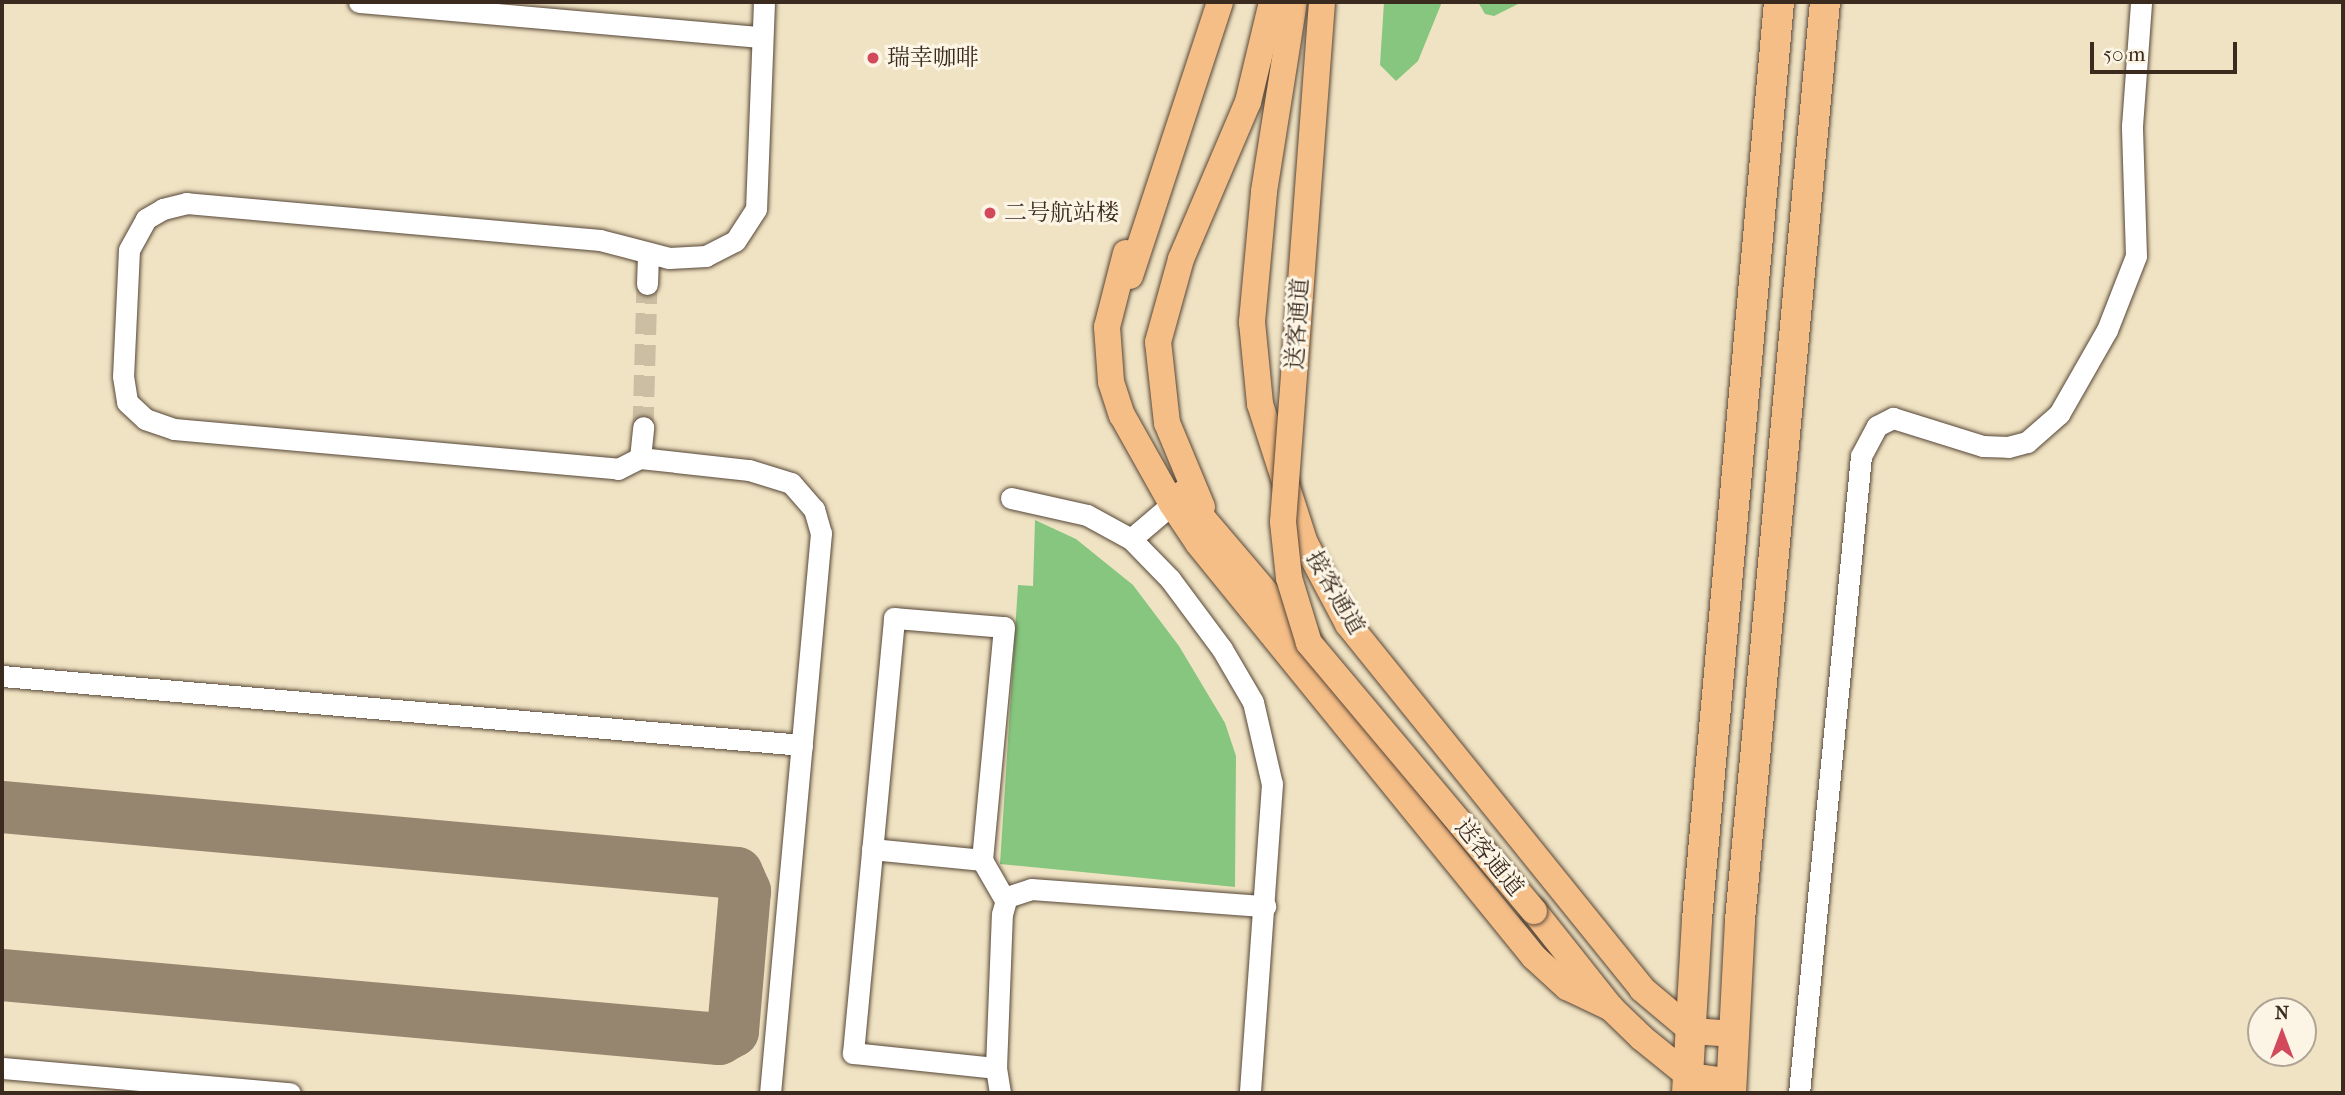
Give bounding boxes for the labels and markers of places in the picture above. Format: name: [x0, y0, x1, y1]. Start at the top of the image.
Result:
place label: 瑞幸咖啡: [887, 44, 979, 72]
marker: 瑞幸咖啡: [865, 50, 881, 66]
place label: 二号航站楼: [1004, 199, 1119, 227]
marker: 二号航站楼: [982, 205, 998, 221]

